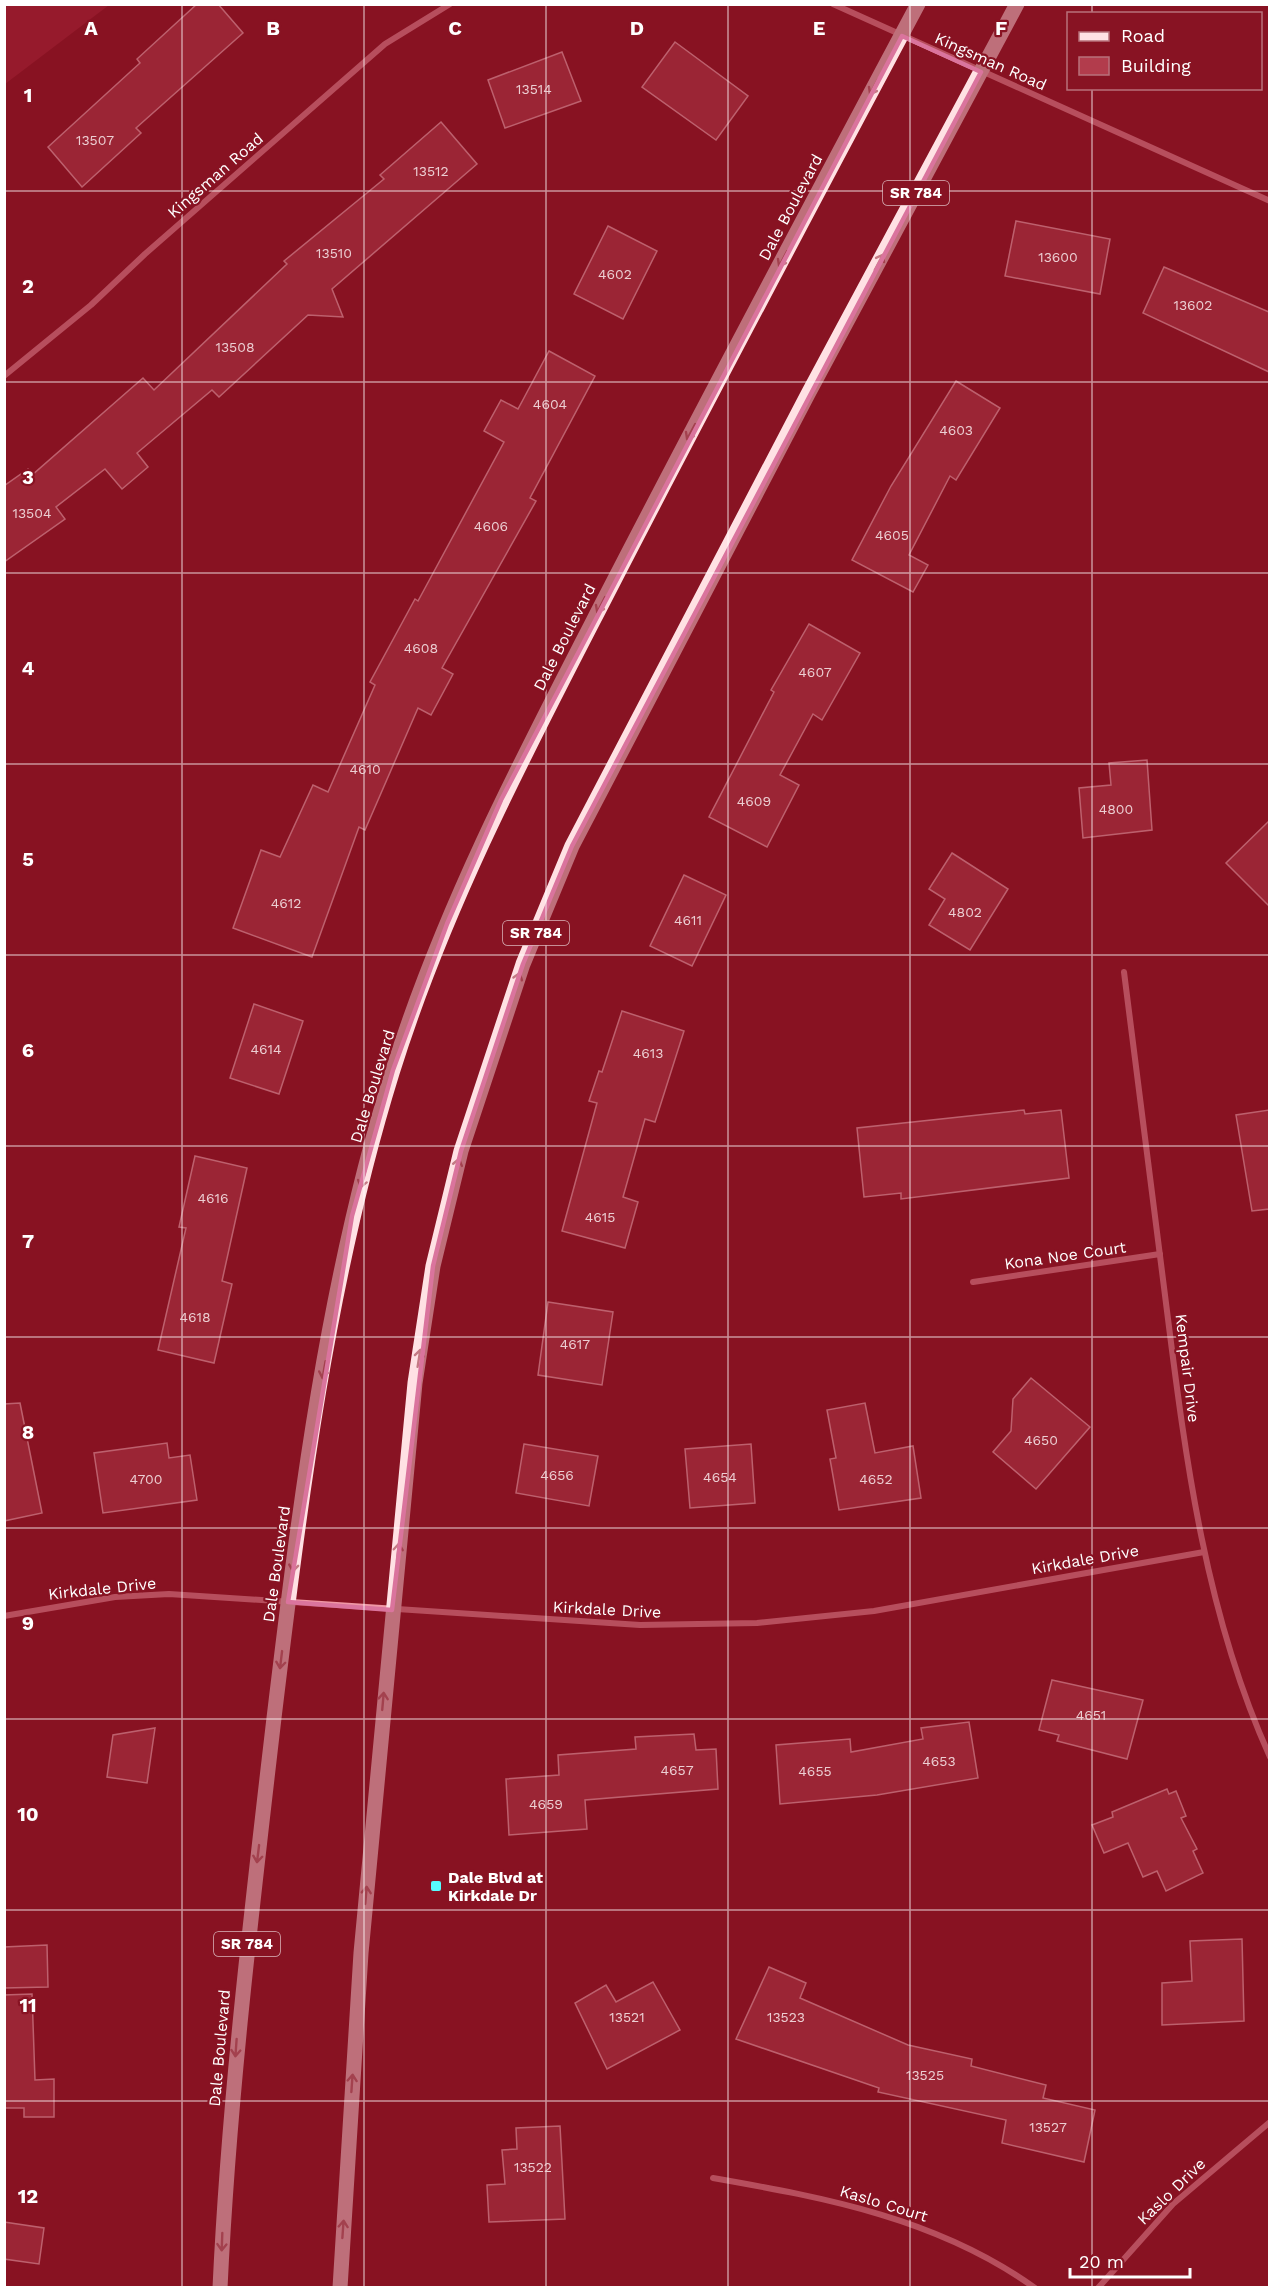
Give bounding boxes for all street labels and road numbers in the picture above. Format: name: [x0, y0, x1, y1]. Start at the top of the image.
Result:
street label: Kingsman Road: [932, 28, 1050, 95]
street label: Kingsman Road: [164, 129, 267, 222]
street label: Dale Boulevard: [754, 151, 826, 264]
road number: SR 784: [883, 181, 949, 205]
street label: Dale Boulevard: [529, 581, 600, 694]
road number: SR 784: [503, 921, 569, 945]
street label: Dale Boulevard: [346, 1027, 399, 1145]
street label: Kona Noe Court: [1003, 1238, 1127, 1273]
street label: Kempair Drive: [1171, 1313, 1204, 1423]
street label: Dale Boulevard: [259, 1505, 294, 1624]
street label: Kirkdale Drive: [1030, 1541, 1140, 1578]
street label: Kirkdale Drive: [47, 1573, 157, 1604]
street label: Kirkdale Drive: [552, 1597, 662, 1622]
road number: SR 784: [214, 1932, 280, 1956]
street label: Dale Boulevard: [205, 1989, 234, 2107]
street label: Kaslo Drive: [1133, 2154, 1209, 2229]
street label: Kaslo Court: [838, 2181, 930, 2226]

